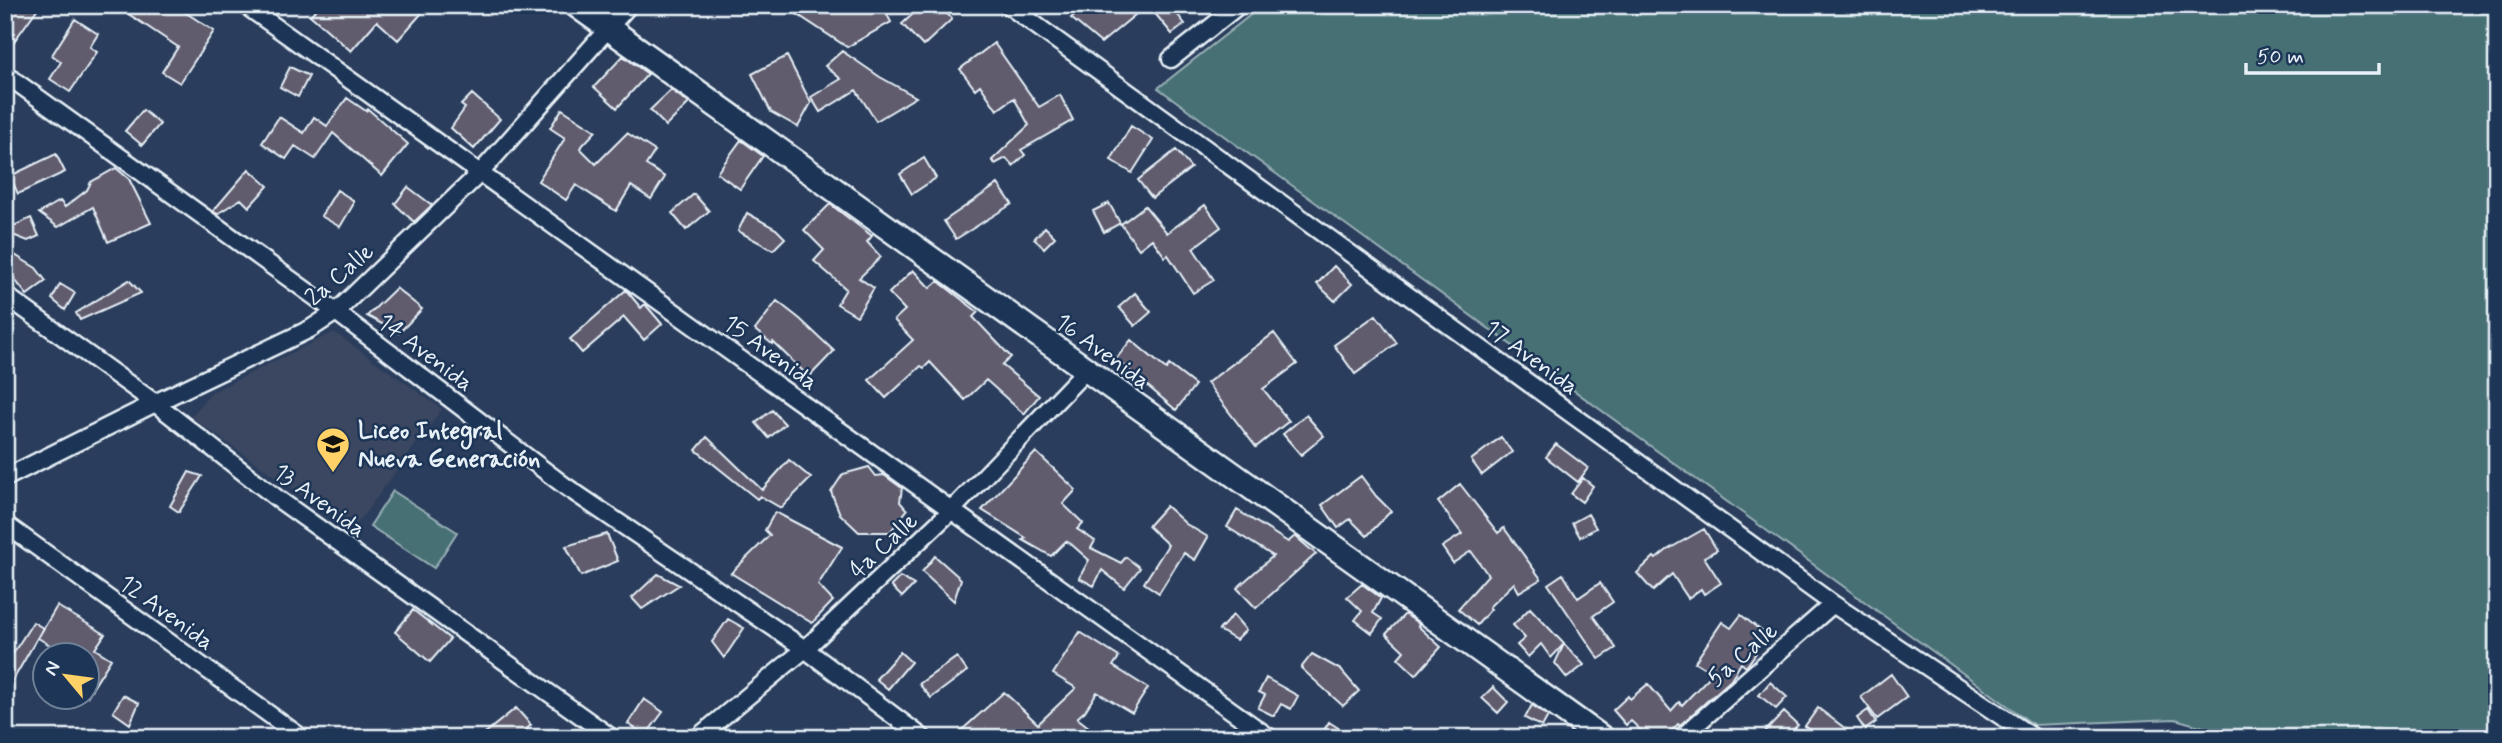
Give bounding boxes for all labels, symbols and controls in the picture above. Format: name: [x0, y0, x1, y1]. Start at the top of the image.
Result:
scale bar: [2246, 32, 2380, 76]
text: 50 m: [2257, 43, 2304, 71]
street label: 2a Calle: [299, 237, 381, 314]
street label: 14 Avenida: [371, 307, 479, 399]
street label: 16 Avenida: [1048, 307, 1156, 397]
street label: 15 Avenida: [716, 308, 824, 398]
street label: 17 Avenida: [1478, 313, 1585, 403]
place label: Liceo Integral Nueva Generación: [358, 416, 540, 475]
school or university icon: Liceo Integral Nueva Generación: [314, 425, 352, 474]
street label: 13 Avenida: [266, 457, 372, 545]
street label: 4a Calle: [843, 506, 925, 586]
street label: 12 Avenida: [112, 568, 220, 658]
street label: 5a Calle: [1701, 616, 1785, 694]
north arrow: [32, 642, 102, 712]
text: N: [38, 657, 66, 680]

